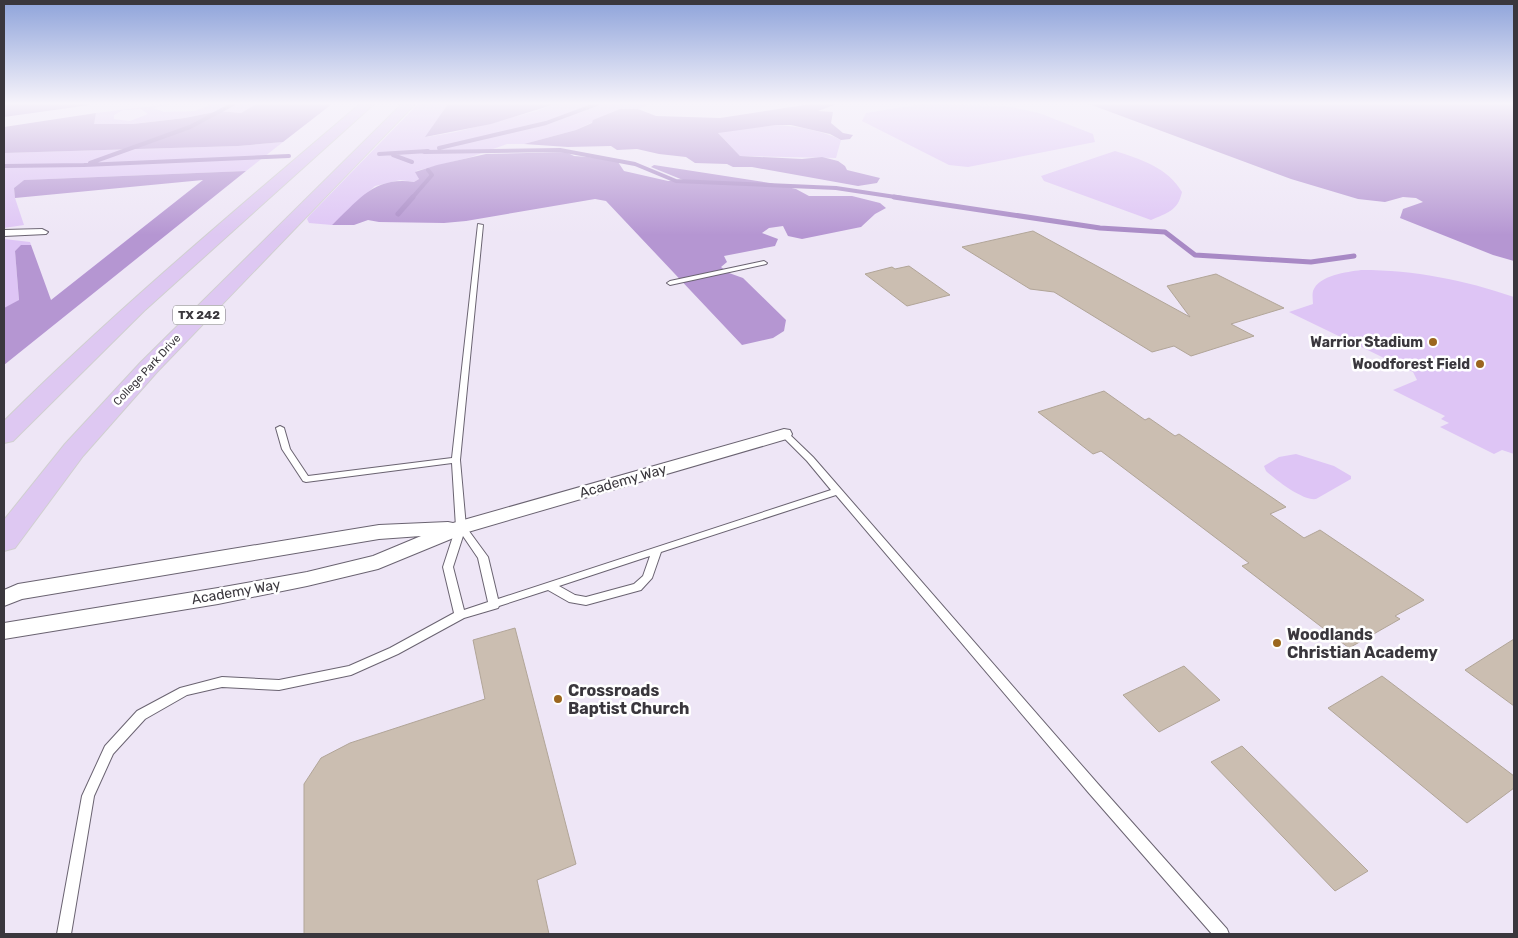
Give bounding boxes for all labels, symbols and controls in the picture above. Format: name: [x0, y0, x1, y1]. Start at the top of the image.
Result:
road number: TX 242: [173, 306, 225, 324]
street label: College Park Drive: [111, 332, 183, 408]
place label: Warrior Stadium: [1310, 334, 1423, 351]
marker: Warrior Stadium: [1427, 336, 1439, 348]
place label: Woodforest Field: [1352, 356, 1470, 373]
marker: Woodforest Field: [1474, 358, 1486, 370]
street label: Academy Way: [577, 460, 669, 502]
street label: Academy Way: [190, 576, 282, 608]
place label: Woodlands Christian Academy: [1287, 625, 1438, 662]
marker: Woodlands Christian Academy: [1271, 637, 1283, 649]
place label: Crossroads Baptist Church: [568, 681, 689, 718]
marker: Crossroads Baptist Church: [552, 693, 564, 705]

